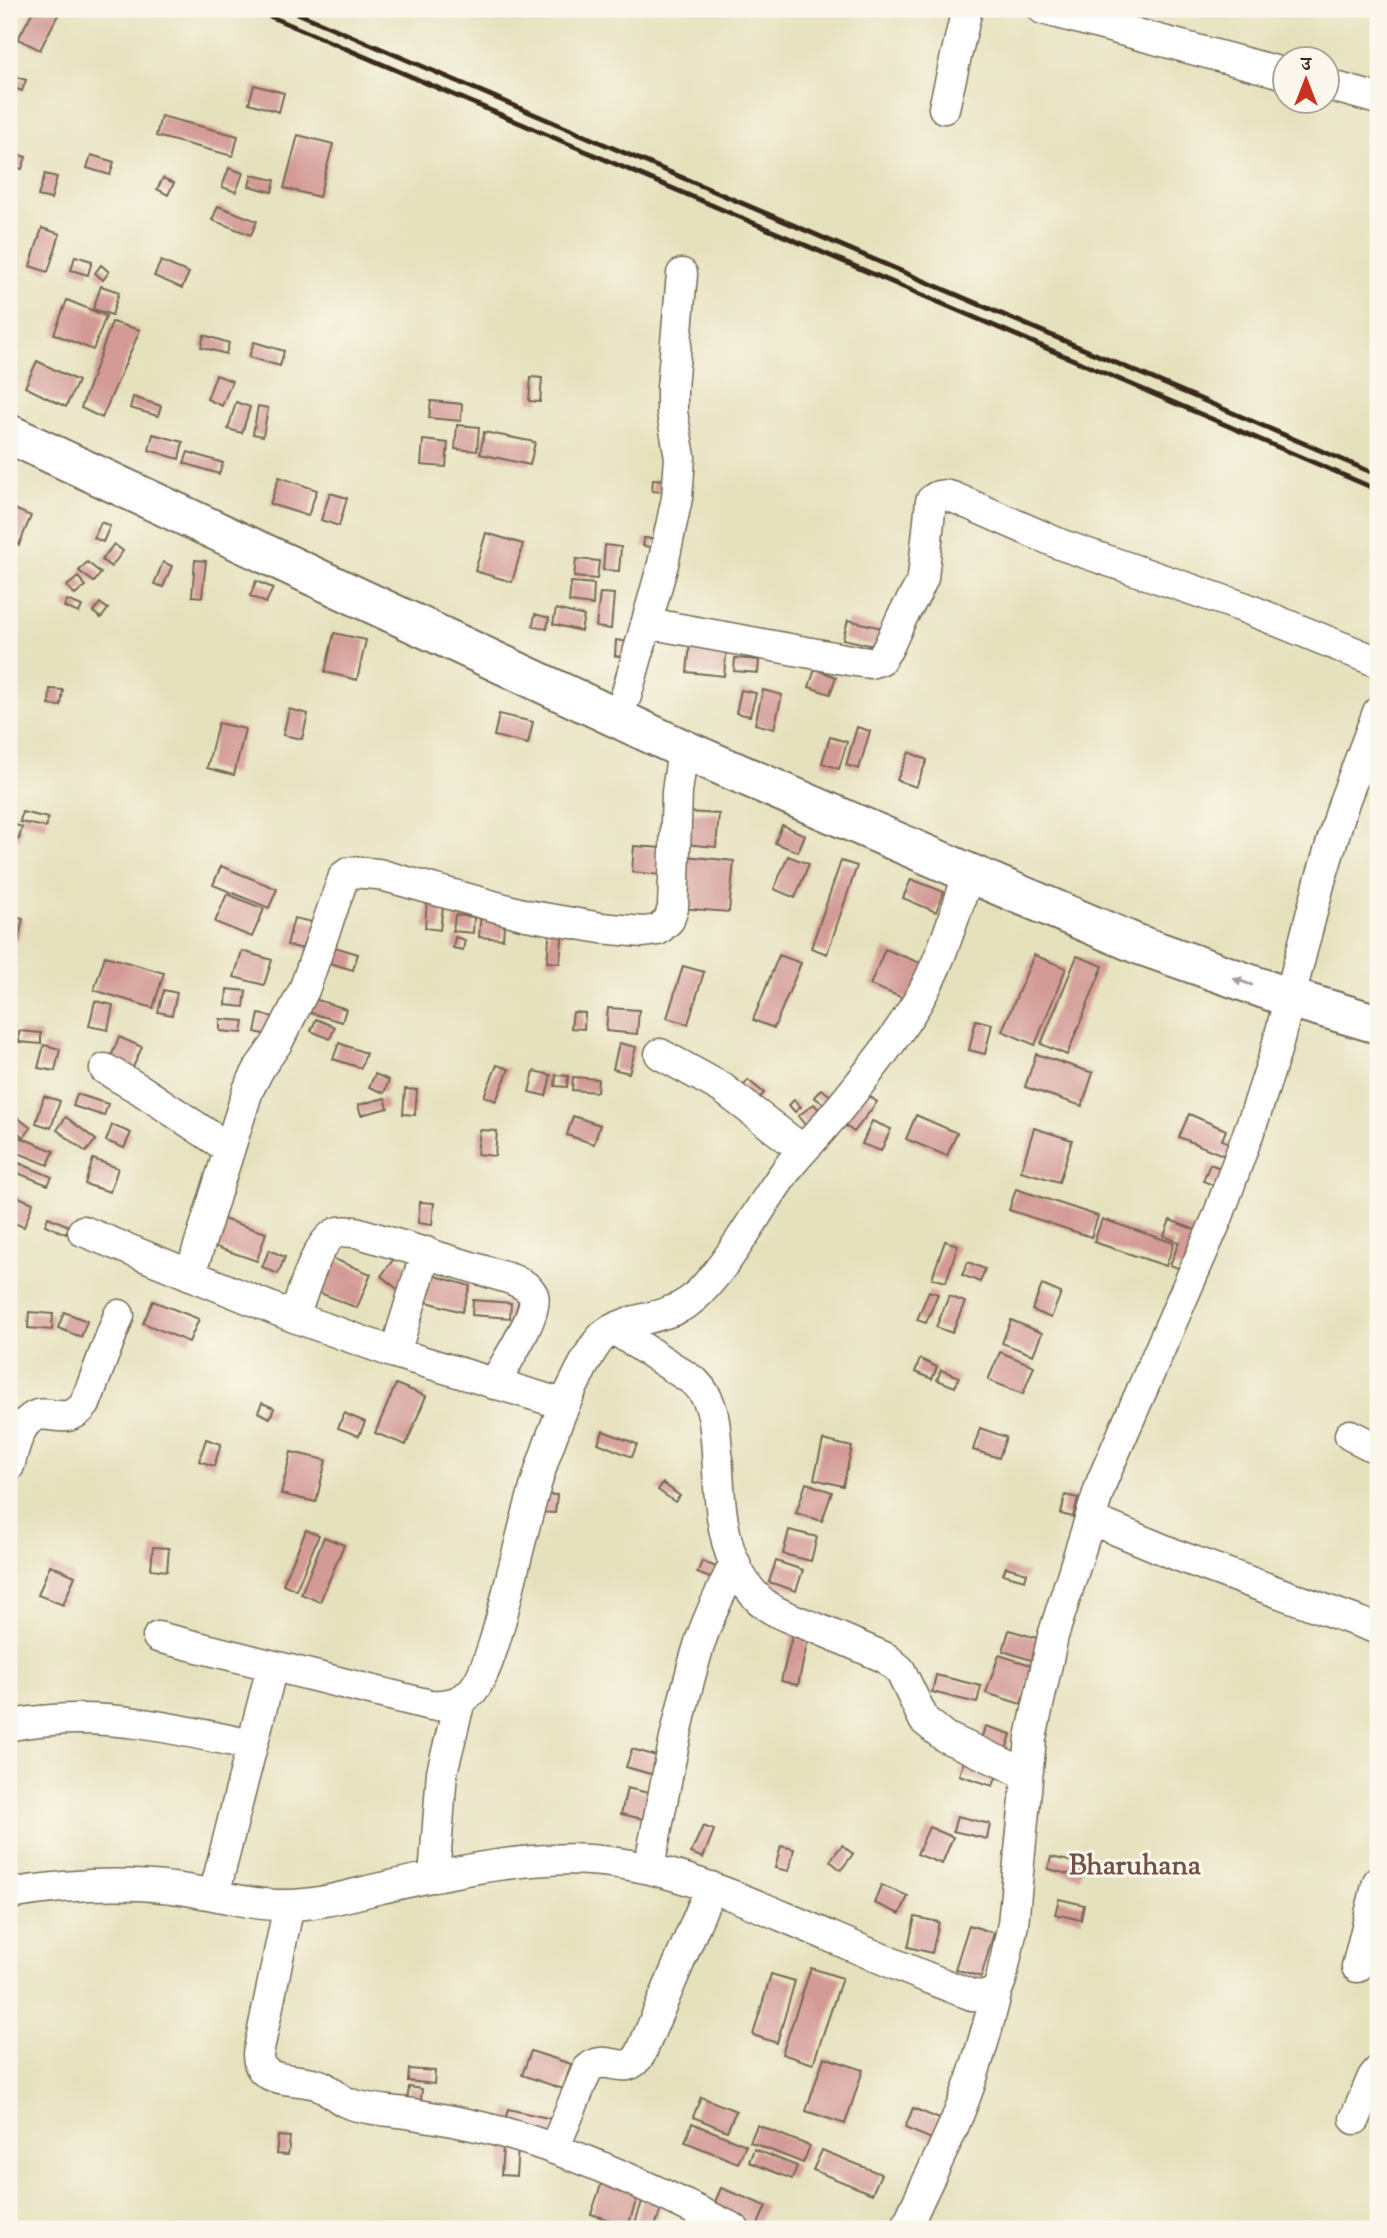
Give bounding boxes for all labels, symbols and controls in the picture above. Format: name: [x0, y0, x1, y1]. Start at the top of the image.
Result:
north arrow: [1272, 46, 1342, 116]
text: उ: [1299, 52, 1312, 79]
one-way arrow: [1232, 976, 1253, 987]
district label: Bharuhana: [1069, 1847, 1201, 1887]

